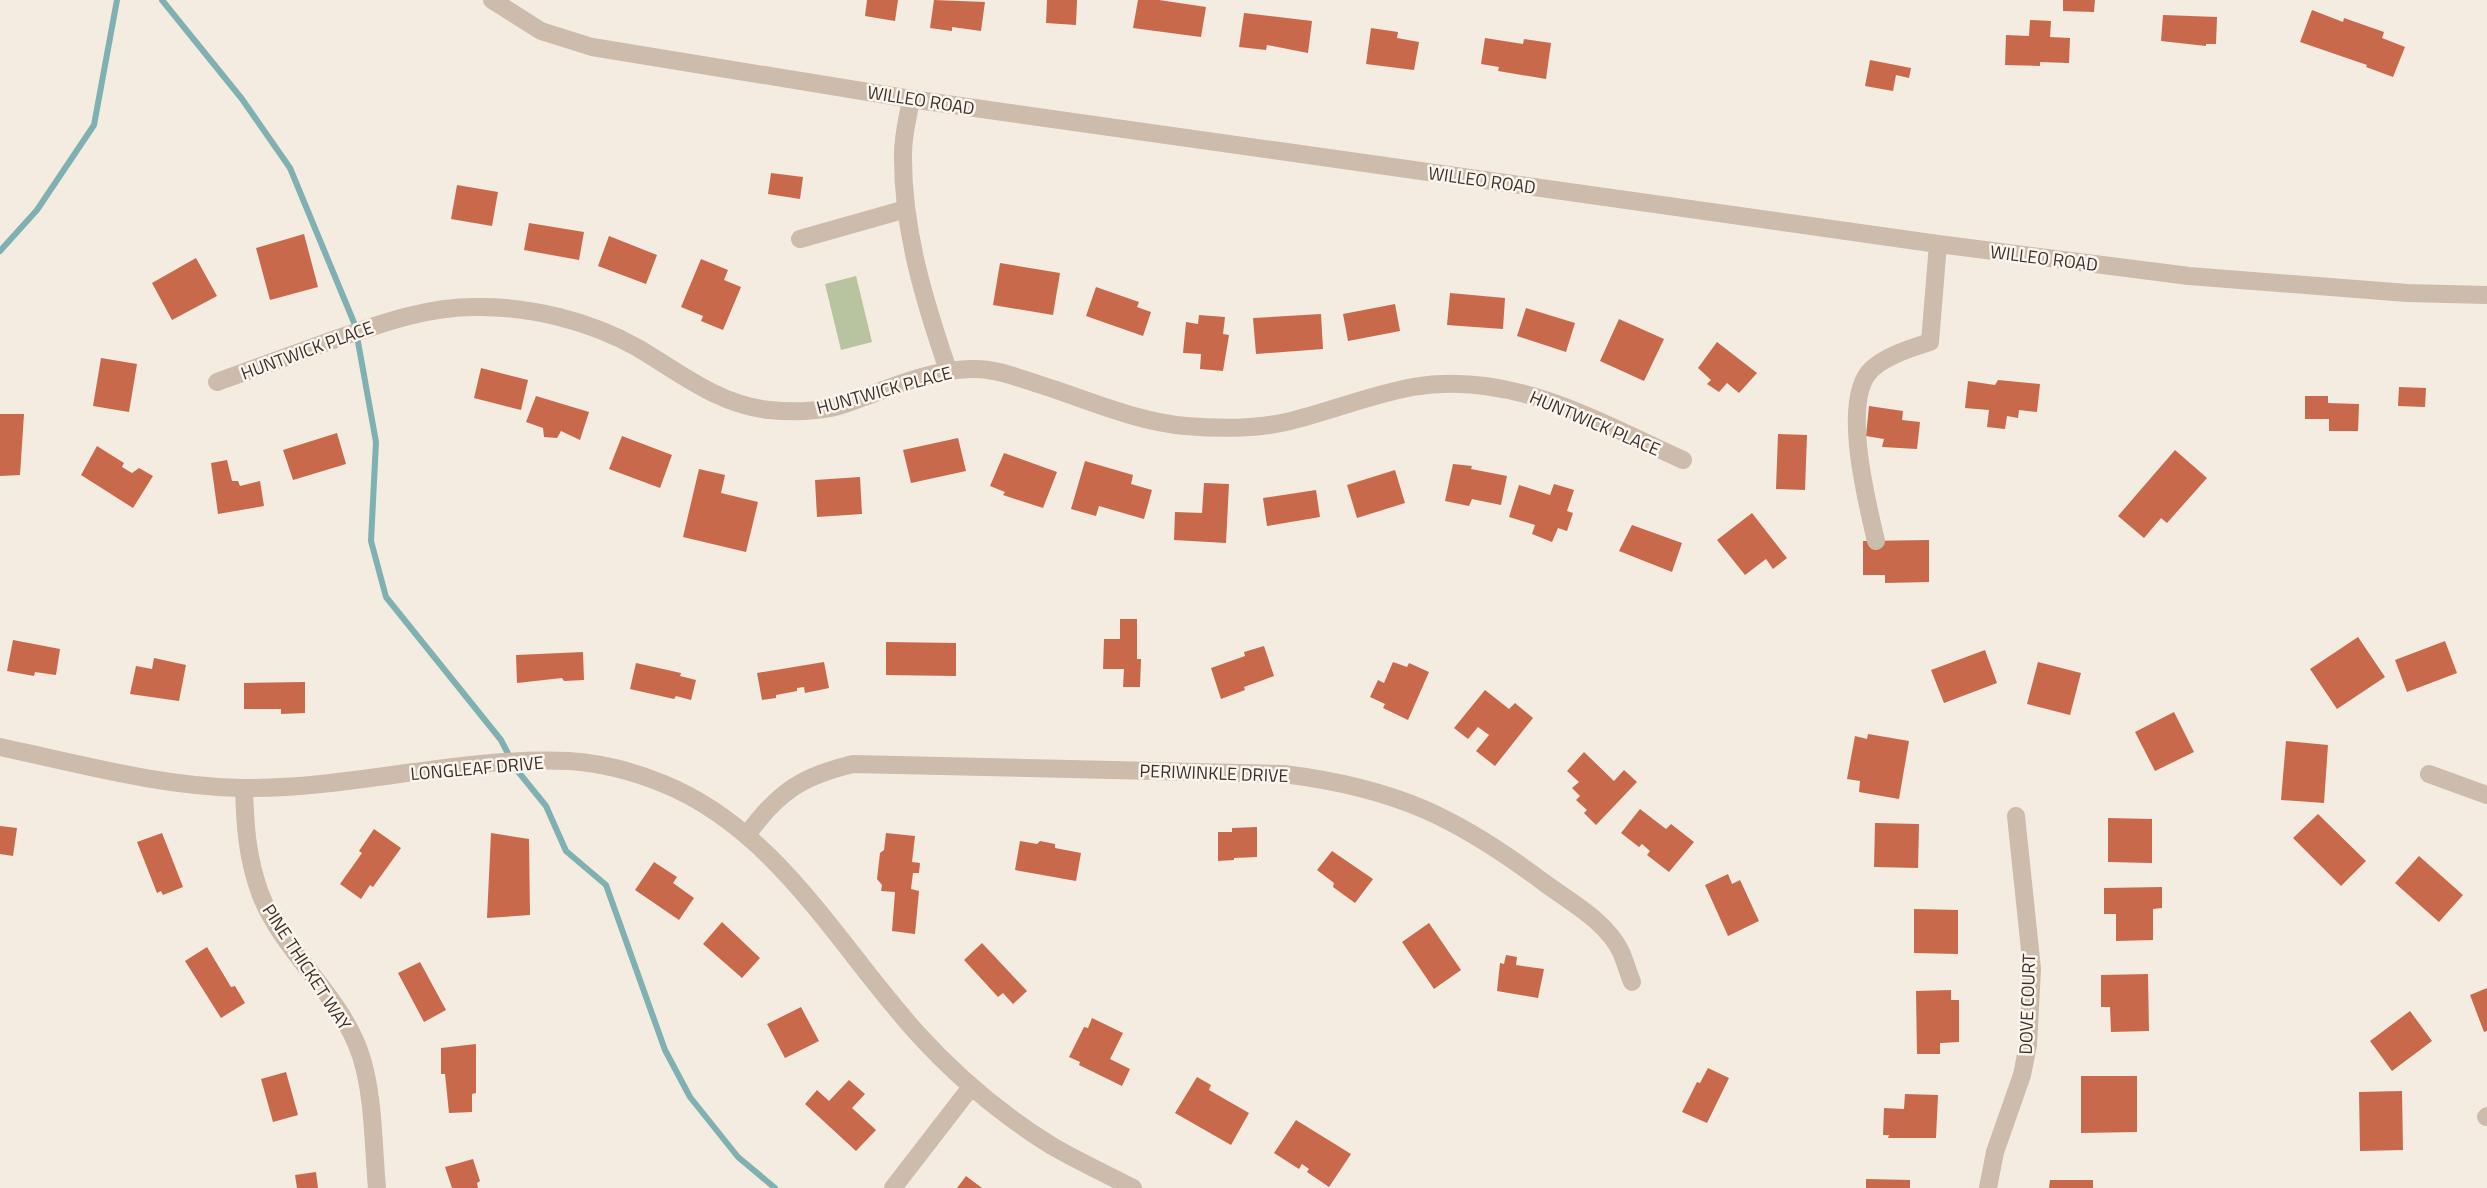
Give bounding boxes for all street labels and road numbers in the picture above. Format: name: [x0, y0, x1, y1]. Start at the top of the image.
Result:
street label: WILLEO ROAD: [865, 78, 977, 122]
street label: WILLEO ROAD: [1426, 159, 1538, 201]
street label: WILLEO ROAD: [1989, 238, 2099, 278]
street label: HUNTWICK PLACE: [237, 313, 377, 387]
street label: HUNTWICK PLACE: [813, 359, 955, 421]
street label: HUNTWICK PLACE: [1526, 383, 1664, 463]
street label: LONGLEAF DRIVE: [409, 749, 545, 787]
street label: PERIWINKLE DRIVE: [1139, 757, 1289, 789]
street label: PINE THICKET WAY: [256, 899, 358, 1036]
street label: DOVE COURT: [2012, 952, 2042, 1055]

